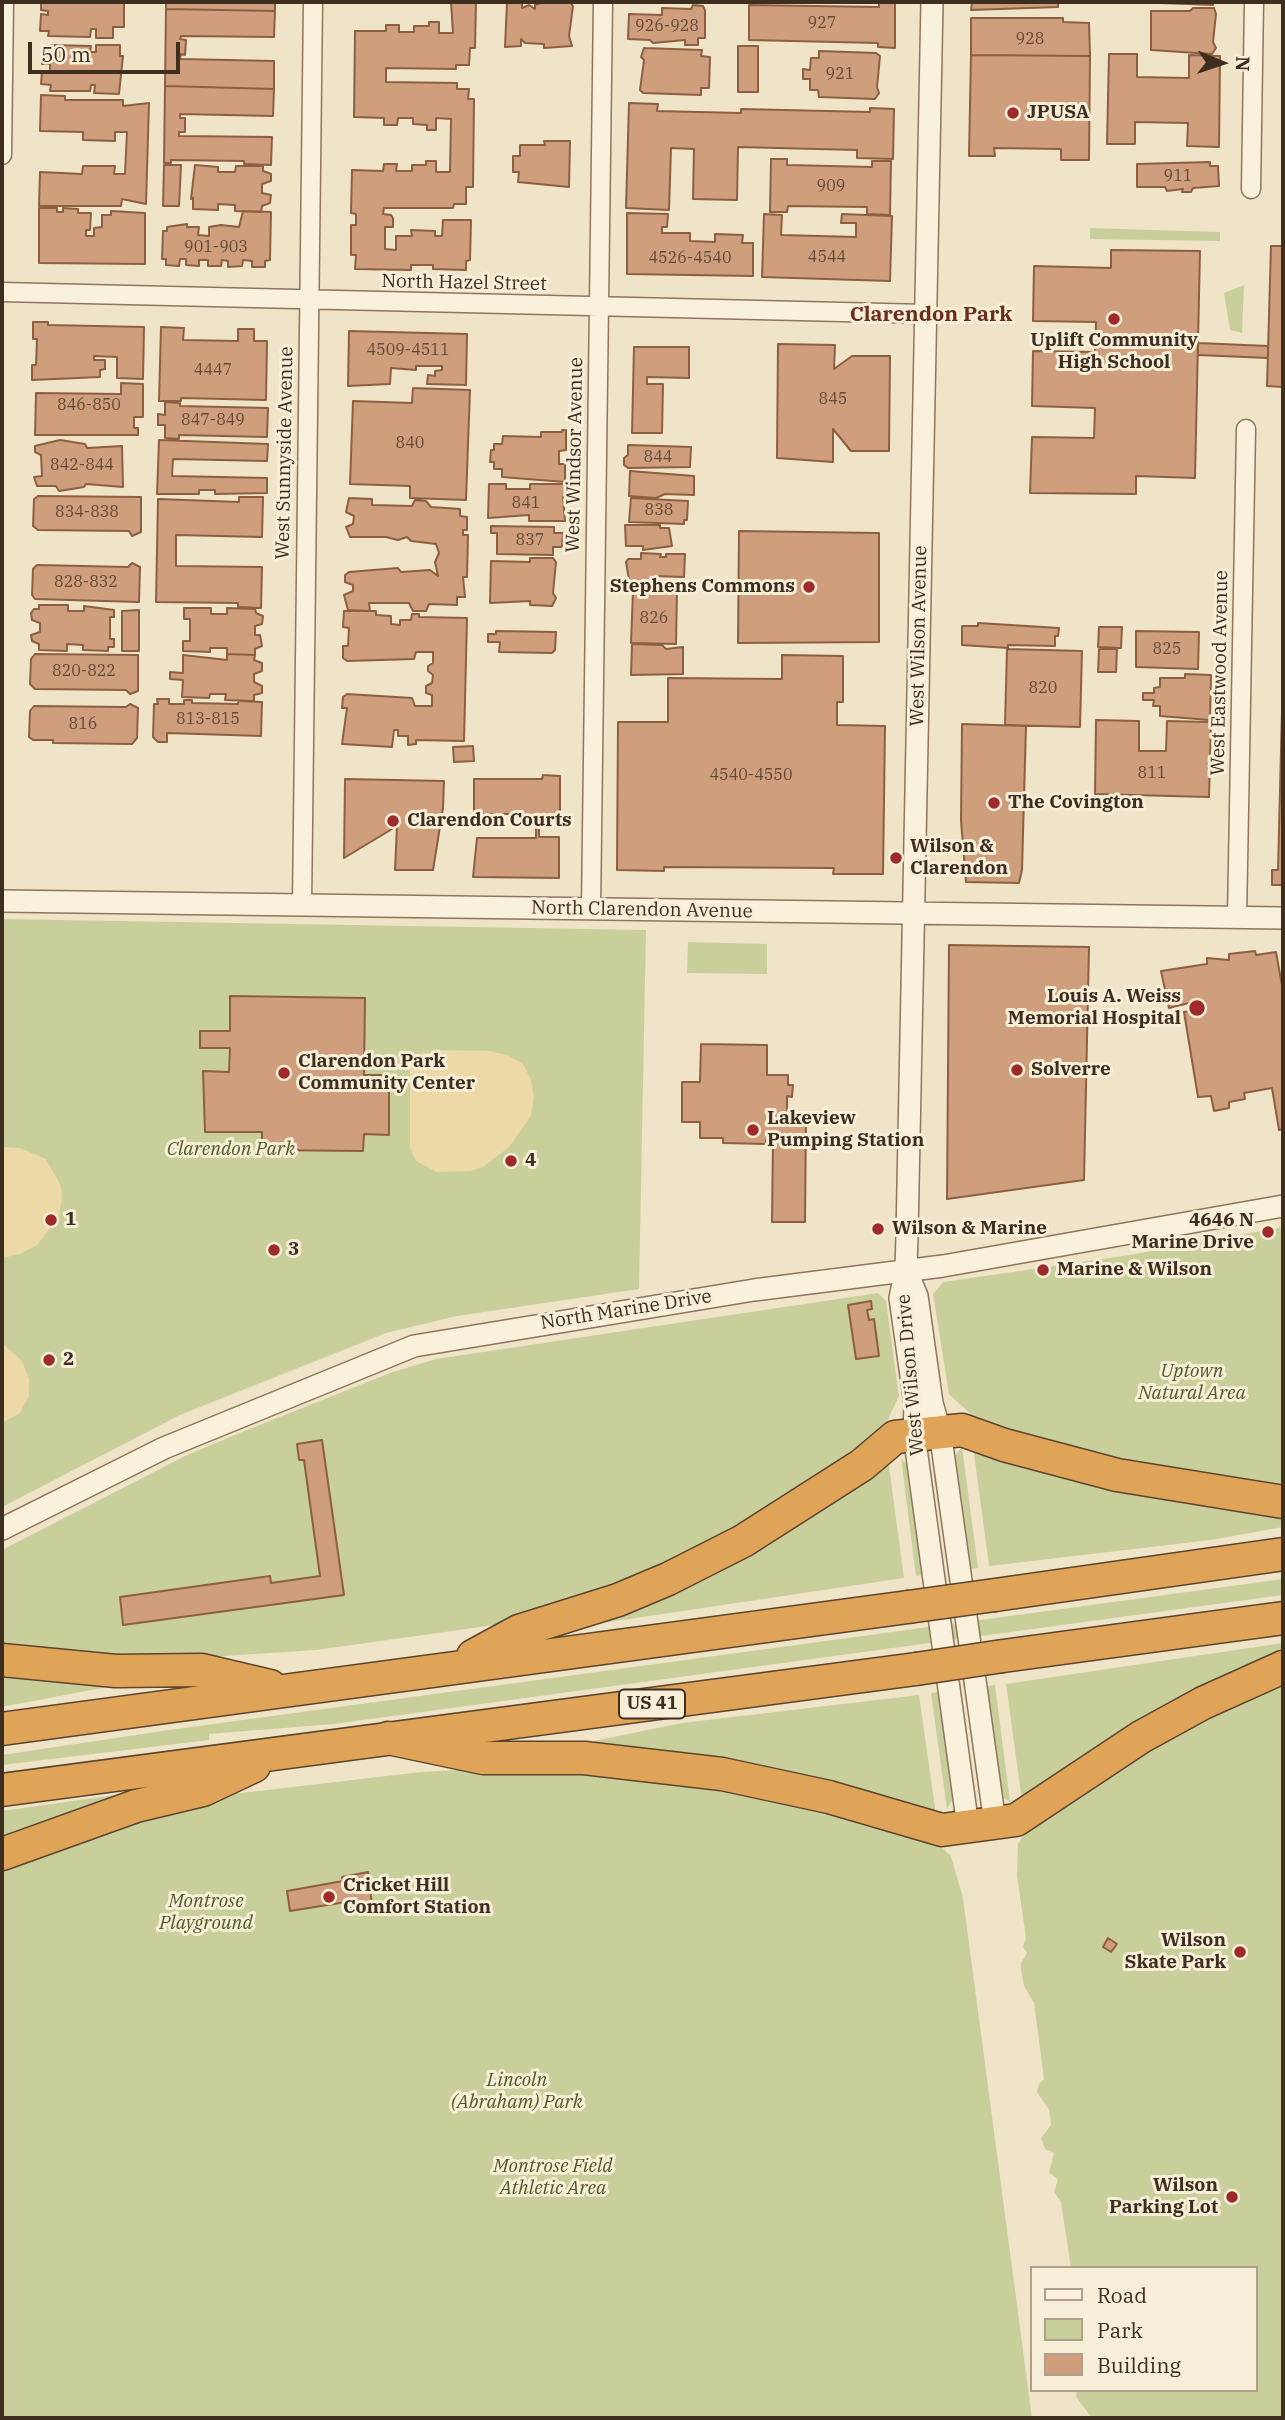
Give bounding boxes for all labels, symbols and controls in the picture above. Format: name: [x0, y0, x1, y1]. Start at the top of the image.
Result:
house number: 927: [808, 13, 836, 33]
house number: 926-928: [635, 16, 699, 36]
scale bar: [32, 28, 184, 72]
north arrow: [1187, 28, 1257, 98]
house number: 928: [1016, 29, 1044, 49]
text: 50 m: [41, 40, 91, 68]
text: N: [1231, 56, 1255, 72]
house number: 921: [826, 64, 854, 84]
place label: JPUSA: [1027, 102, 1089, 124]
marker: JPUSA: [1005, 105, 1021, 121]
house number: 911: [1164, 166, 1192, 186]
house number: 909: [817, 176, 845, 196]
house number: 901-903: [184, 237, 248, 257]
house number: 4544: [808, 247, 846, 267]
house number: 4526-4540: [648, 248, 732, 268]
street label: North Hazel Street: [381, 270, 547, 296]
district label: Clarendon Park: [850, 302, 1012, 328]
marker: Uplift Community High School: [1106, 311, 1122, 327]
place label: Uplift Community High School: [1030, 330, 1198, 374]
house number: 4509-4511: [366, 340, 450, 360]
street label: West Sunnyside Avenue: [272, 346, 298, 560]
street label: West Windsor Avenue: [562, 357, 588, 553]
house number: 4447: [194, 360, 232, 380]
house number: 845: [819, 389, 847, 409]
house number: 846-850: [57, 395, 121, 415]
house number: 847-849: [181, 410, 245, 430]
house number: 840: [396, 433, 424, 453]
house number: 844: [644, 447, 672, 467]
house number: 842-844: [50, 455, 114, 475]
house number: 841: [512, 493, 540, 513]
house number: 838: [645, 500, 673, 520]
house number: 834-838: [55, 502, 119, 522]
house number: 837: [516, 530, 544, 550]
street label: West Wilson Avenue: [906, 545, 932, 727]
street label: West Eastwood Avenue: [1207, 570, 1233, 776]
house number: 828-832: [54, 572, 118, 592]
place label: Stephens Commons: [610, 576, 795, 598]
marker: Stephens Commons: [801, 579, 817, 595]
house number: 826: [640, 608, 668, 628]
house number: 825: [1153, 639, 1181, 659]
house number: 820-822: [52, 661, 116, 681]
house number: 820: [1029, 678, 1057, 698]
house number: 813-815: [176, 709, 240, 729]
house number: 816: [69, 714, 97, 734]
house number: 811: [1138, 763, 1166, 783]
house number: 4540-4550: [709, 765, 793, 785]
place label: The Covington: [1008, 792, 1144, 814]
marker: The Covington: [986, 795, 1002, 811]
place label: Clarendon Courts: [407, 810, 572, 832]
marker: Clarendon Courts: [385, 813, 401, 829]
place label: Wilson & Clarendon: [910, 836, 1008, 880]
marker: Wilson & Clarendon: [888, 850, 904, 866]
street label: North Clarendon Avenue: [531, 897, 753, 923]
place label: Louis A. Weiss Memorial Hospital: [1008, 986, 1181, 1030]
marker: Louis A. Weiss Memorial Hospital: [1187, 998, 1207, 1018]
place label: Clarendon Park Community Center: [298, 1051, 475, 1095]
place label: Solverre: [1031, 1059, 1111, 1081]
marker: Solverre: [1009, 1062, 1025, 1078]
marker: Clarendon Park Community Center: [276, 1065, 292, 1081]
place label: Lakeview Pumping Station: [767, 1108, 924, 1152]
marker: Lakeview Pumping Station: [745, 1122, 761, 1138]
park label: Clarendon Park: [167, 1139, 295, 1161]
place label: 4: [525, 1150, 536, 1172]
marker: 4: [503, 1153, 519, 1169]
place label: 1: [65, 1209, 76, 1231]
place label: 4646 N Marine Drive: [1131, 1210, 1254, 1254]
marker: 1: [43, 1212, 59, 1228]
place label: Wilson & Marine: [892, 1218, 1047, 1240]
marker: Wilson & Marine: [870, 1221, 886, 1237]
marker: 4646 N Marine Drive: [1260, 1224, 1276, 1240]
place label: 3: [288, 1239, 299, 1261]
marker: 3: [266, 1242, 282, 1258]
place label: Marine & Wilson: [1057, 1259, 1212, 1281]
marker: Marine & Wilson: [1035, 1262, 1051, 1278]
street label: North Marine Drive: [539, 1285, 713, 1335]
street label: West Wilson Drive: [893, 1293, 929, 1457]
place label: 2: [63, 1349, 74, 1371]
marker: 2: [41, 1352, 57, 1368]
park label: Uptown Natural Area: [1138, 1361, 1246, 1405]
road number: US 41: [619, 1689, 685, 1718]
place label: Cricket Hill Comfort Station: [343, 1875, 491, 1919]
marker: Cricket Hill Comfort Station: [321, 1889, 337, 1905]
park label: Montrose Playground: [159, 1891, 253, 1935]
place label: Wilson Skate Park: [1124, 1930, 1226, 1974]
marker: Wilson Skate Park: [1232, 1944, 1248, 1960]
park label: Lincoln (Abraham) Park: [451, 2070, 583, 2114]
park label: Montrose Field Athletic Area: [493, 2156, 613, 2200]
place label: Wilson Parking Lot: [1109, 2175, 1218, 2219]
marker: Wilson Parking Lot: [1224, 2189, 1240, 2205]
legend: [1030, 2266, 1257, 2392]
text: Road: [1097, 2281, 1147, 2309]
text: Park: [1097, 2316, 1143, 2344]
text: Building: [1097, 2351, 1181, 2379]

